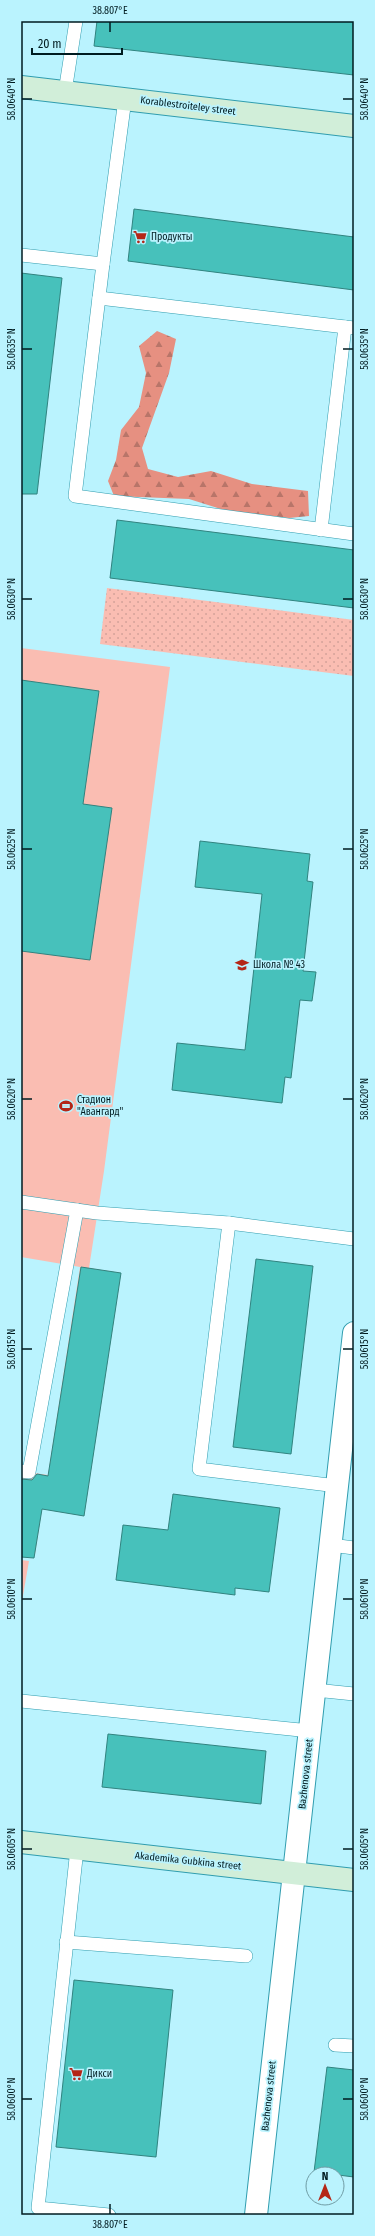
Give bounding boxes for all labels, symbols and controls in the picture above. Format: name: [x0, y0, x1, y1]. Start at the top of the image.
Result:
text: 38.807°E: [92, 5, 128, 17]
scale bar: [32, 30, 122, 56]
text: 20 m: [38, 37, 62, 51]
text: 58.0640°N: [6, 78, 18, 120]
text: 58.0640°N: [359, 78, 371, 120]
street label: Korablestroiteley street: [140, 94, 237, 118]
supermarket icon: Продукты: [132, 229, 148, 245]
place label: Продукты: [151, 231, 192, 243]
text: 58.0635°N: [6, 328, 18, 370]
text: 58.0635°N: [359, 328, 371, 370]
text: 58.0630°N: [6, 578, 18, 620]
text: 58.0630°N: [359, 578, 371, 620]
text: 58.0625°N: [6, 828, 18, 870]
text: 58.0625°N: [359, 828, 371, 870]
school or university icon: Школа № 43: [234, 957, 250, 973]
place label: Школа № 43: [253, 959, 305, 971]
text: 58.0620°N: [6, 1078, 18, 1120]
text: 58.0620°N: [359, 1078, 371, 1120]
place label: Стадион "Авангард": [77, 1094, 124, 1118]
sports icon: Стадион "Авангард": [58, 1098, 74, 1114]
text: 58.0615°N: [6, 1329, 18, 1369]
text: 58.0615°N: [359, 1329, 371, 1369]
text: 58.0610°N: [6, 1578, 18, 1620]
text: 58.0610°N: [359, 1578, 371, 1620]
street label: Bazhenova street: [296, 1738, 316, 1810]
text: 58.0605°N: [6, 1828, 18, 1870]
text: 58.0605°N: [359, 1828, 371, 1870]
street label: Akademika Gubkina street: [134, 1849, 242, 1873]
street label: Bazhenova street: [259, 2060, 279, 2132]
supermarket icon: Дикси: [68, 2066, 84, 2082]
place label: Дикси: [86, 2068, 112, 2080]
text: 58.0600°N: [6, 2078, 18, 2120]
text: 58.0600°N: [359, 2078, 371, 2120]
north arrow: [305, 2166, 345, 2206]
text: N: [322, 2170, 328, 2183]
text: 38.807°E: [92, 2219, 128, 2231]

